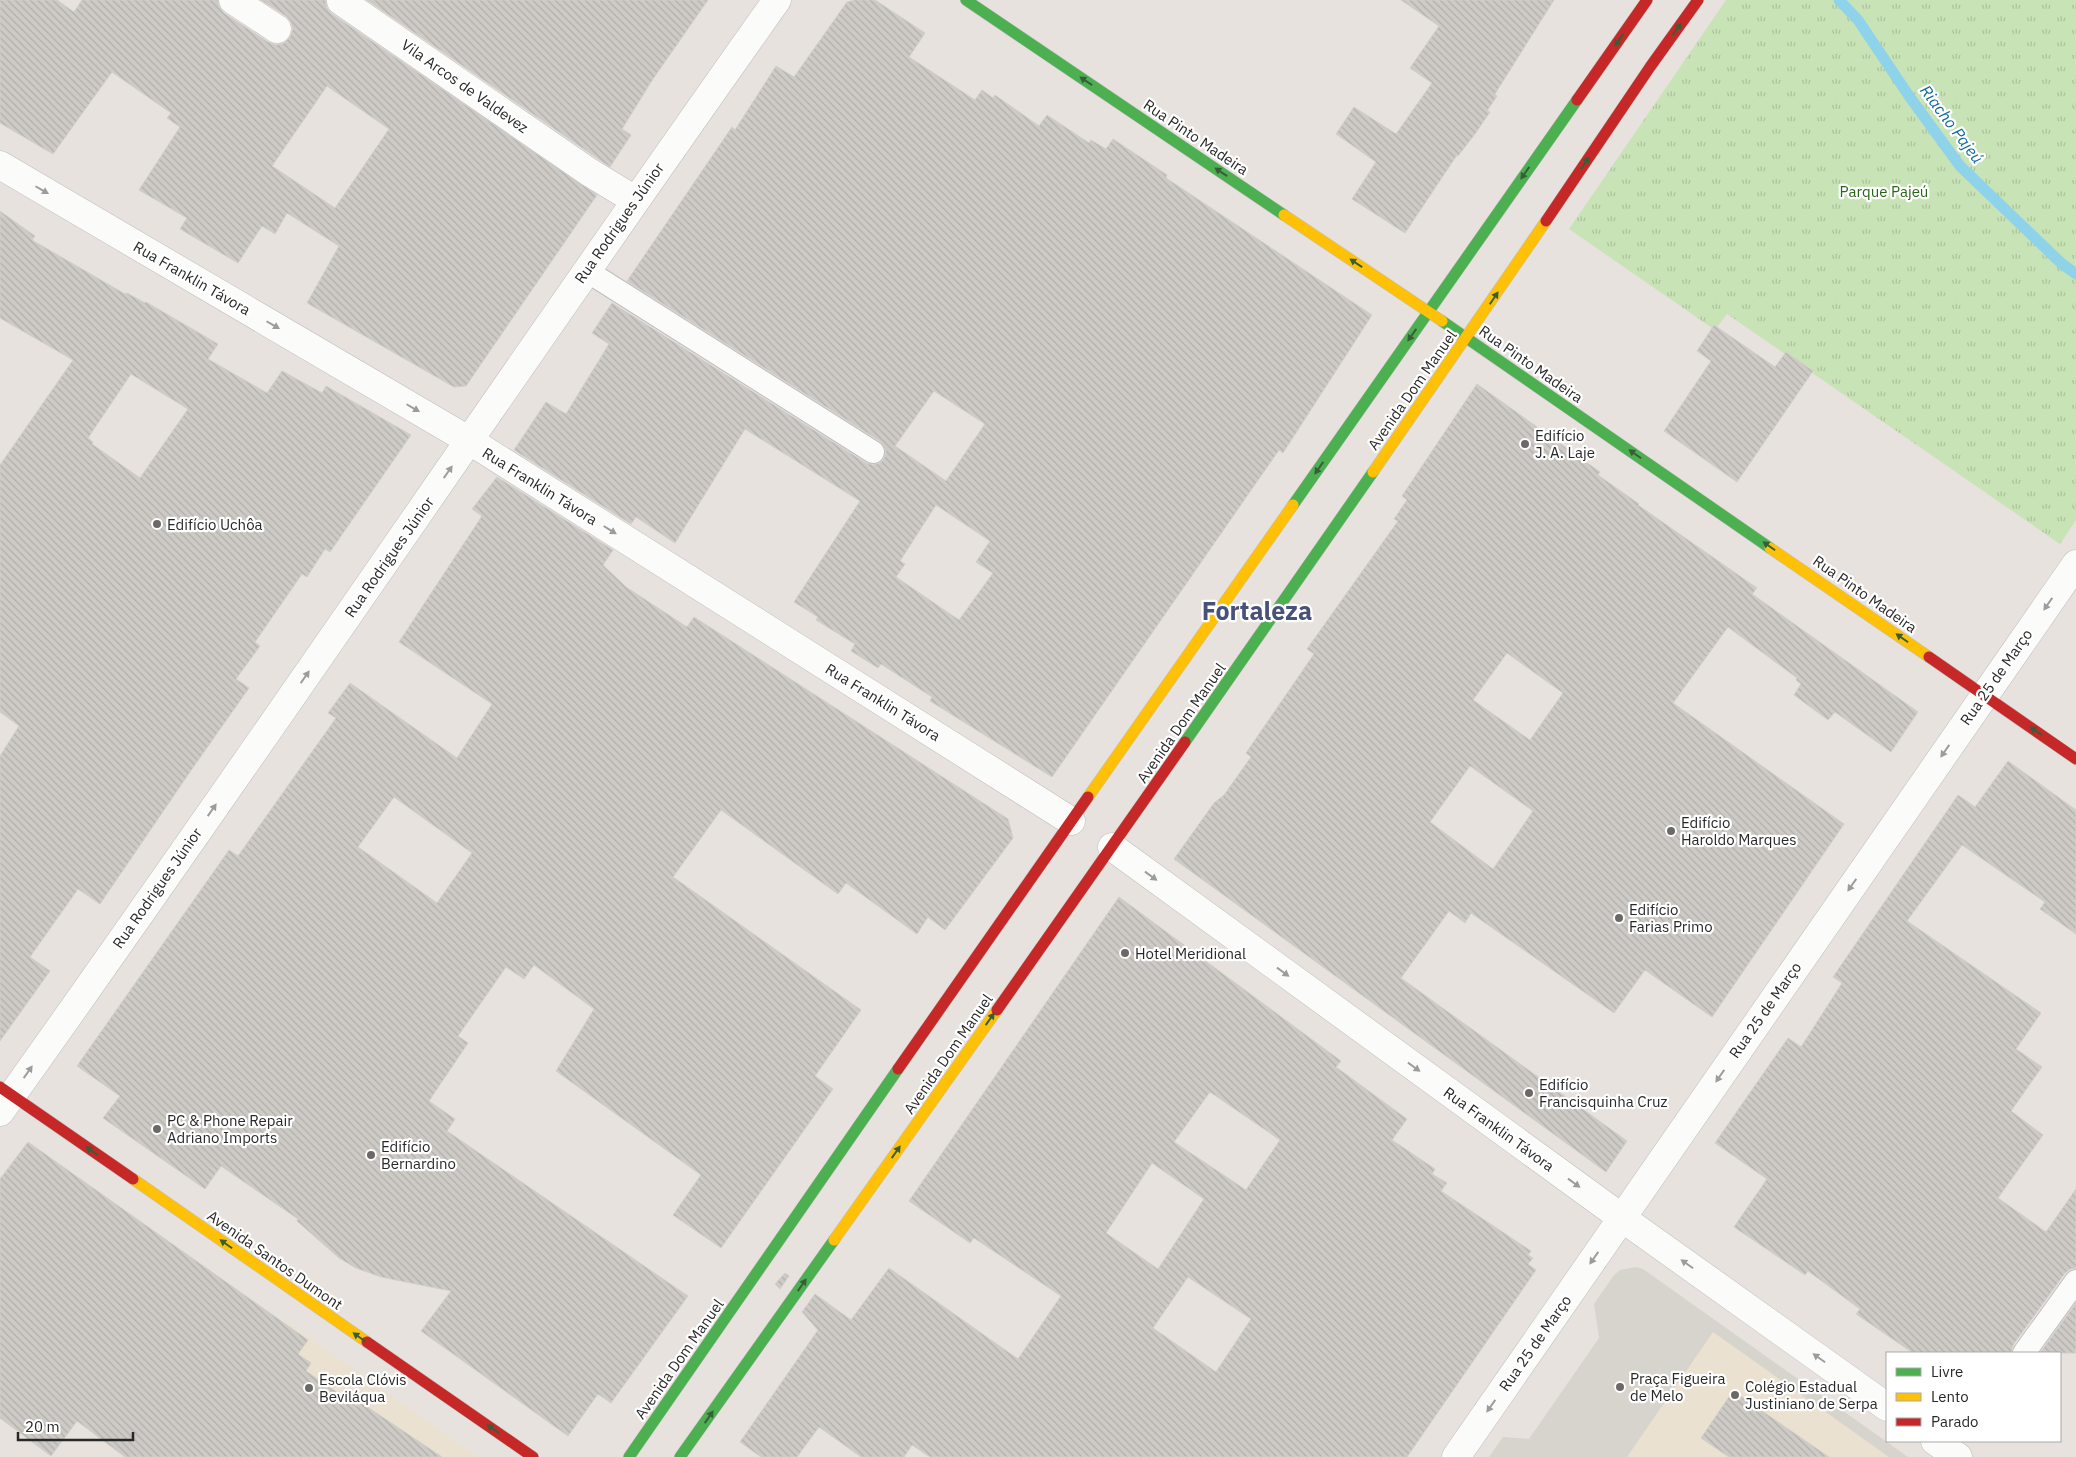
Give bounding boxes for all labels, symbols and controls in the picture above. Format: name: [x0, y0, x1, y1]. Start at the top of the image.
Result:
one-way arrow: [1672, 22, 1682, 36]
one-way arrow: [1614, 33, 1624, 47]
street label: Vila Arcos de Valdevez: [398, 35, 532, 137]
one-way arrow: [1079, 76, 1093, 86]
water label: Riacho Pajeú: [1916, 81, 1988, 167]
street label: Rua Pinto Madeira: [1140, 95, 1252, 179]
one-way arrow: [1580, 156, 1590, 170]
street label: Rua Rodrigues Júnior: [570, 158, 668, 287]
one-way arrow: [1520, 166, 1530, 180]
one-way arrow: [1214, 167, 1227, 177]
park label: Parque Pajeú: [1840, 182, 1928, 201]
one-way arrow: [35, 185, 49, 194]
street label: Rua Franklin Távora: [130, 237, 254, 319]
one-way arrow: [1349, 258, 1362, 267]
one-way arrow: [1490, 291, 1499, 305]
one-way arrow: [266, 321, 279, 330]
street label: Rua Pinto Madeira: [1475, 321, 1587, 407]
street label: Avenida Dom Manuel: [1363, 326, 1461, 454]
one-way arrow: [1407, 328, 1417, 341]
one-way arrow: [406, 403, 419, 412]
place label: Edifício J. A. Laje: [1535, 426, 1595, 462]
marker: Edifício J. A. Laje: [1519, 438, 1531, 450]
street label: Rua Franklin Távora: [479, 443, 601, 529]
one-way arrow: [1628, 449, 1642, 459]
one-way arrow: [1314, 461, 1324, 474]
one-way arrow: [443, 465, 453, 479]
street label: Rua Rodrigues Júnior: [340, 492, 438, 621]
place label: Edifício Uchôa: [167, 515, 263, 534]
marker: Edifício Uchôa: [151, 518, 163, 530]
one-way arrow: [604, 525, 617, 535]
one-way arrow: [1762, 541, 1775, 551]
street label: Rua Pinto Madeira: [1809, 551, 1921, 637]
district label: Fortaleza: [1202, 594, 1312, 627]
one-way arrow: [2043, 597, 2053, 611]
street label: Rua 25 de Março: [1956, 625, 2036, 729]
one-way arrow: [1896, 633, 1909, 643]
street label: Rua Franklin Távora: [822, 659, 944, 745]
street label: Avenida Dom Manuel: [1132, 659, 1230, 787]
one-way arrow: [300, 670, 310, 684]
one-way arrow: [2029, 726, 2043, 736]
one-way arrow: [1940, 744, 1950, 758]
one-way arrow: [207, 803, 217, 817]
place label: Edifício Haroldo Marques: [1681, 813, 1797, 849]
street label: Rua Rodrigues Júnior: [108, 823, 206, 952]
marker: Edifício Haroldo Marques: [1665, 825, 1677, 837]
one-way arrow: [1145, 871, 1158, 881]
one-way arrow: [1847, 878, 1857, 891]
place label: Edifício Farias Primo: [1629, 900, 1713, 936]
marker: Edifício Farias Primo: [1613, 912, 1625, 924]
place label: Hotel Meridional: [1135, 944, 1246, 963]
marker: Hotel Meridional: [1119, 947, 1131, 959]
street label: Rua 25 de Março: [1725, 958, 1805, 1062]
one-way arrow: [1276, 967, 1290, 977]
street label: Avenida Dom Manuel: [899, 990, 997, 1118]
one-way arrow: [985, 1013, 995, 1026]
one-way arrow: [1407, 1062, 1421, 1072]
one-way arrow: [23, 1065, 33, 1079]
one-way arrow: [1715, 1069, 1725, 1083]
place label: Edifício Francisquinha Cruz: [1539, 1075, 1668, 1111]
street label: Rua Franklin Távora: [1440, 1083, 1558, 1175]
marker: Edifício Francisquinha Cruz: [1523, 1087, 1535, 1099]
place label: PC & Phone Repair Adriano Imports: [167, 1111, 293, 1147]
marker: PC & Phone Repair Adriano Imports: [151, 1123, 163, 1135]
place label: Edifício Bernardino: [381, 1137, 456, 1173]
one-way arrow: [891, 1145, 901, 1159]
one-way arrow: [85, 1146, 99, 1156]
marker: Edifício Bernardino: [365, 1149, 377, 1161]
one-way arrow: [1567, 1178, 1580, 1189]
street label: Avenida Santos Dumont: [204, 1206, 346, 1314]
one-way arrow: [219, 1239, 232, 1249]
one-way arrow: [1589, 1251, 1599, 1265]
one-way arrow: [1680, 1259, 1693, 1269]
one-way arrow: [797, 1278, 807, 1291]
street label: Rua 25 de Março: [1495, 1291, 1575, 1395]
street label: Avenida Dom Manuel: [630, 1295, 728, 1423]
one-way arrow: [352, 1332, 366, 1342]
legend: [1886, 1352, 2061, 1442]
one-way arrow: [1812, 1353, 1826, 1363]
text: Livre: [1931, 1362, 1963, 1381]
place label: Praça Figueira de Melo: [1630, 1369, 1725, 1405]
place label: Escola Clóvis Beviláqua: [319, 1370, 407, 1406]
place label: Colégio Estadual Justiniano de Serpa: [1745, 1377, 1878, 1413]
marker: Praça Figueira de Melo: [1614, 1381, 1626, 1393]
marker: Escola Clóvis Beviláqua: [303, 1382, 315, 1394]
text: Lento: [1931, 1387, 1969, 1406]
marker: Colégio Estadual Justiniano de Serpa: [1729, 1389, 1741, 1401]
one-way arrow: [1486, 1399, 1496, 1413]
scale bar: [18, 1410, 132, 1442]
one-way arrow: [704, 1410, 714, 1424]
text: Parado: [1931, 1412, 1979, 1431]
text: 20 m: [25, 1417, 60, 1436]
one-way arrow: [486, 1424, 499, 1434]

